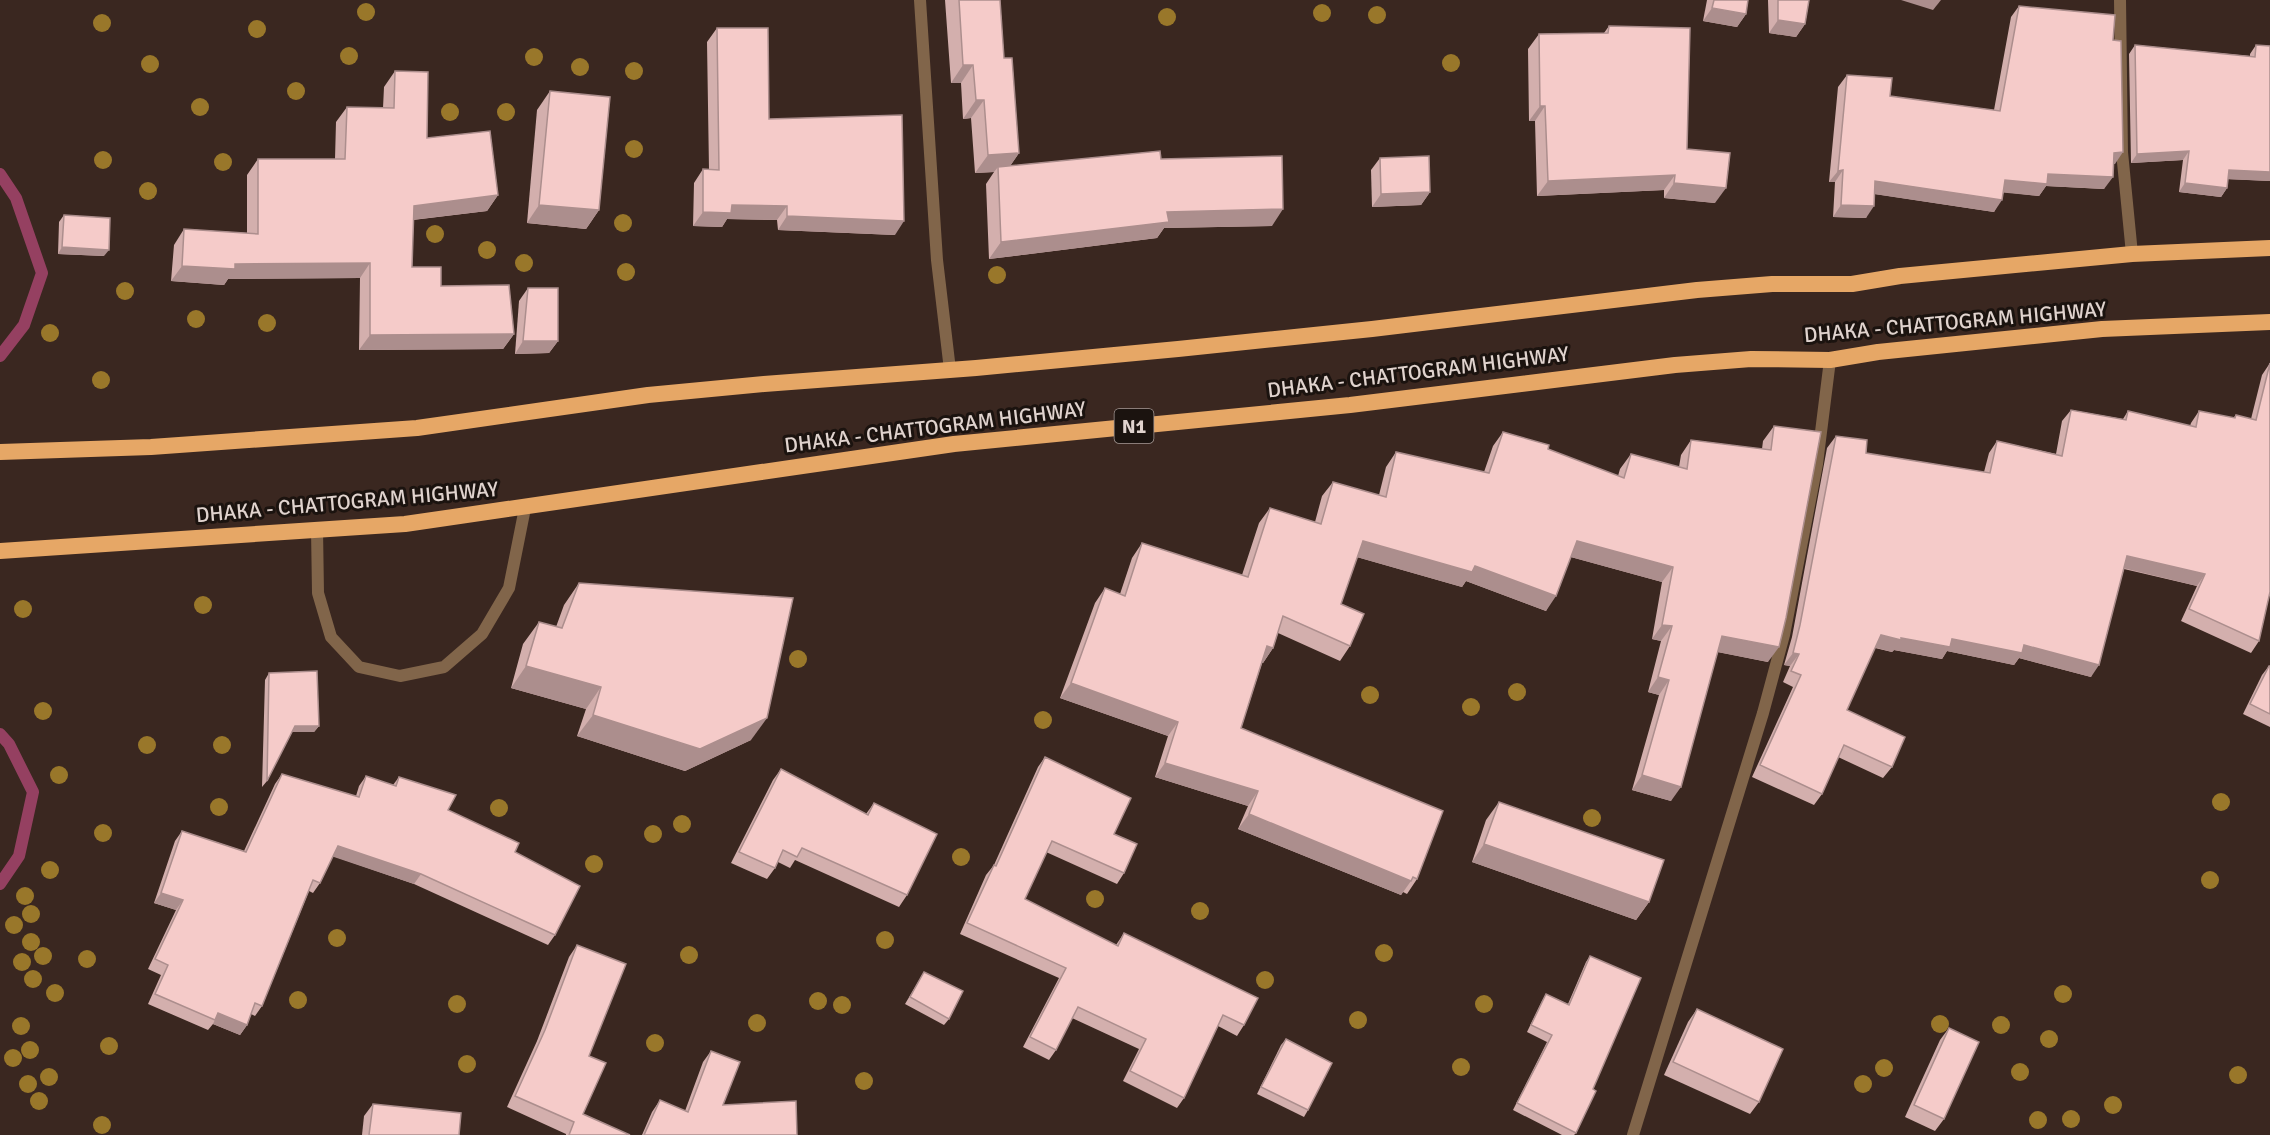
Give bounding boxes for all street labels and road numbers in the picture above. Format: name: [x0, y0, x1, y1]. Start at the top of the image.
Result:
street label: DHAKA - CHATTOGRAM HIGHWAY: [1803, 296, 2108, 348]
street label: DHAKA - CHATTOGRAM HIGHWAY: [1266, 341, 1571, 403]
street label: DHAKA - CHATTOGRAM HIGHWAY: [783, 396, 1088, 458]
road number: N1: [1114, 409, 1154, 443]
street label: DHAKA - CHATTOGRAM HIGHWAY: [195, 476, 500, 528]

